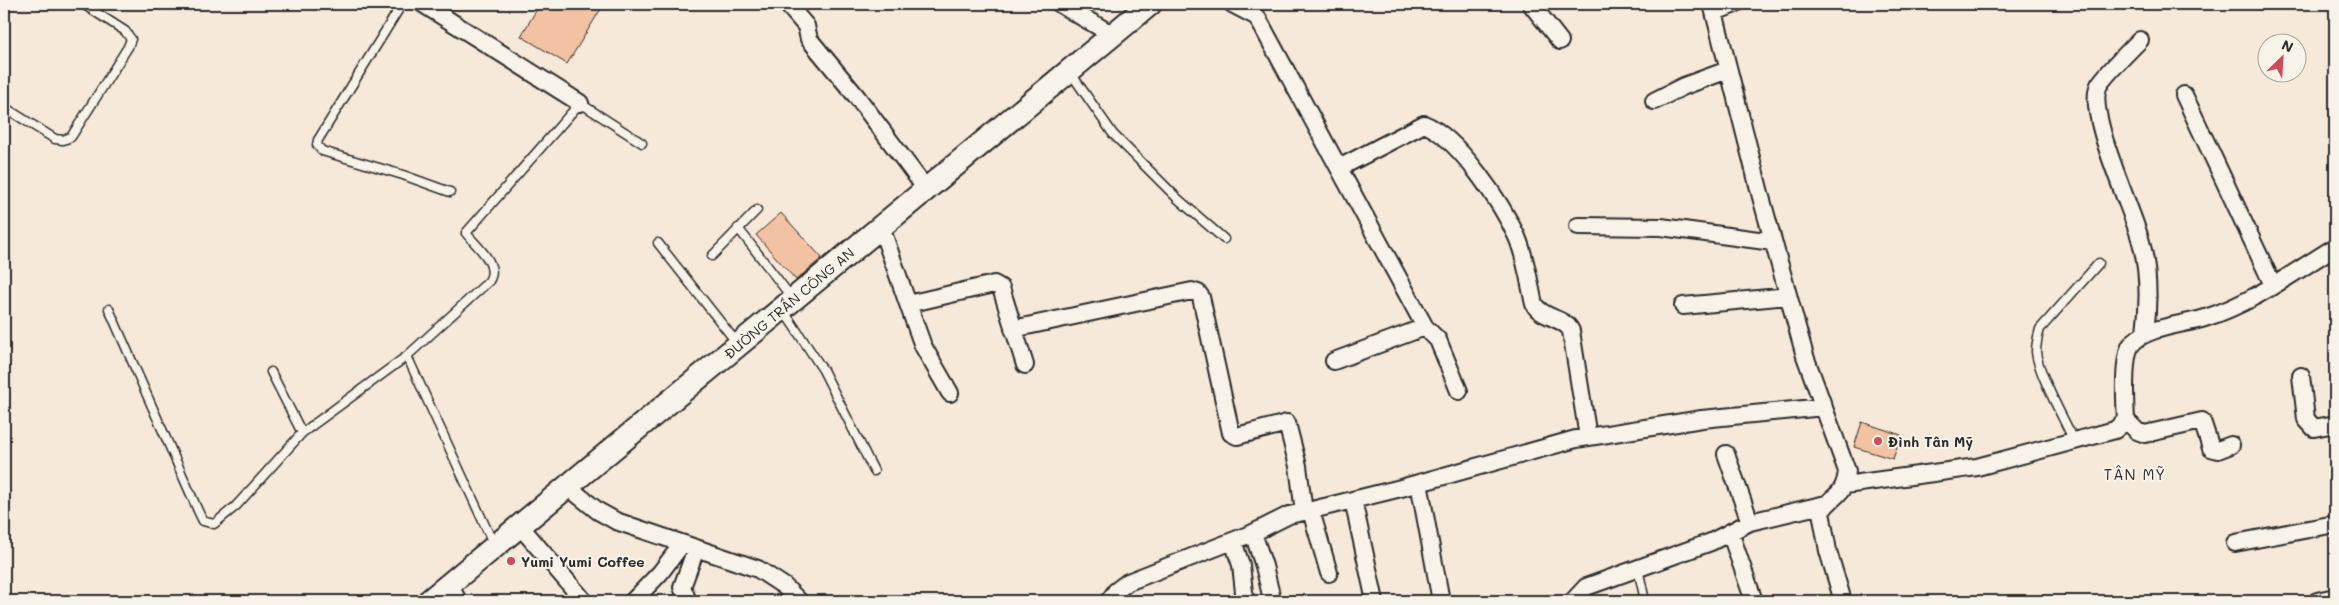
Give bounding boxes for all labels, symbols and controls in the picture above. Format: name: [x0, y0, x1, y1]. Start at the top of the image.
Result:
north arrow: [2256, 32, 2306, 82]
text: N: [2279, 35, 2297, 57]
street label: ĐƯỜNG TRẦN CÔNG AN: [720, 243, 858, 363]
place label: Đình Tân Mỹ: [1888, 432, 1973, 451]
marker: Đình Tân Mỹ: [1872, 435, 1884, 447]
district label: TÂN MỸ: [2104, 464, 2166, 484]
place label: Yumi Yumi Coffee: [521, 552, 645, 571]
marker: Yumi Yumi Coffee: [505, 555, 517, 567]

